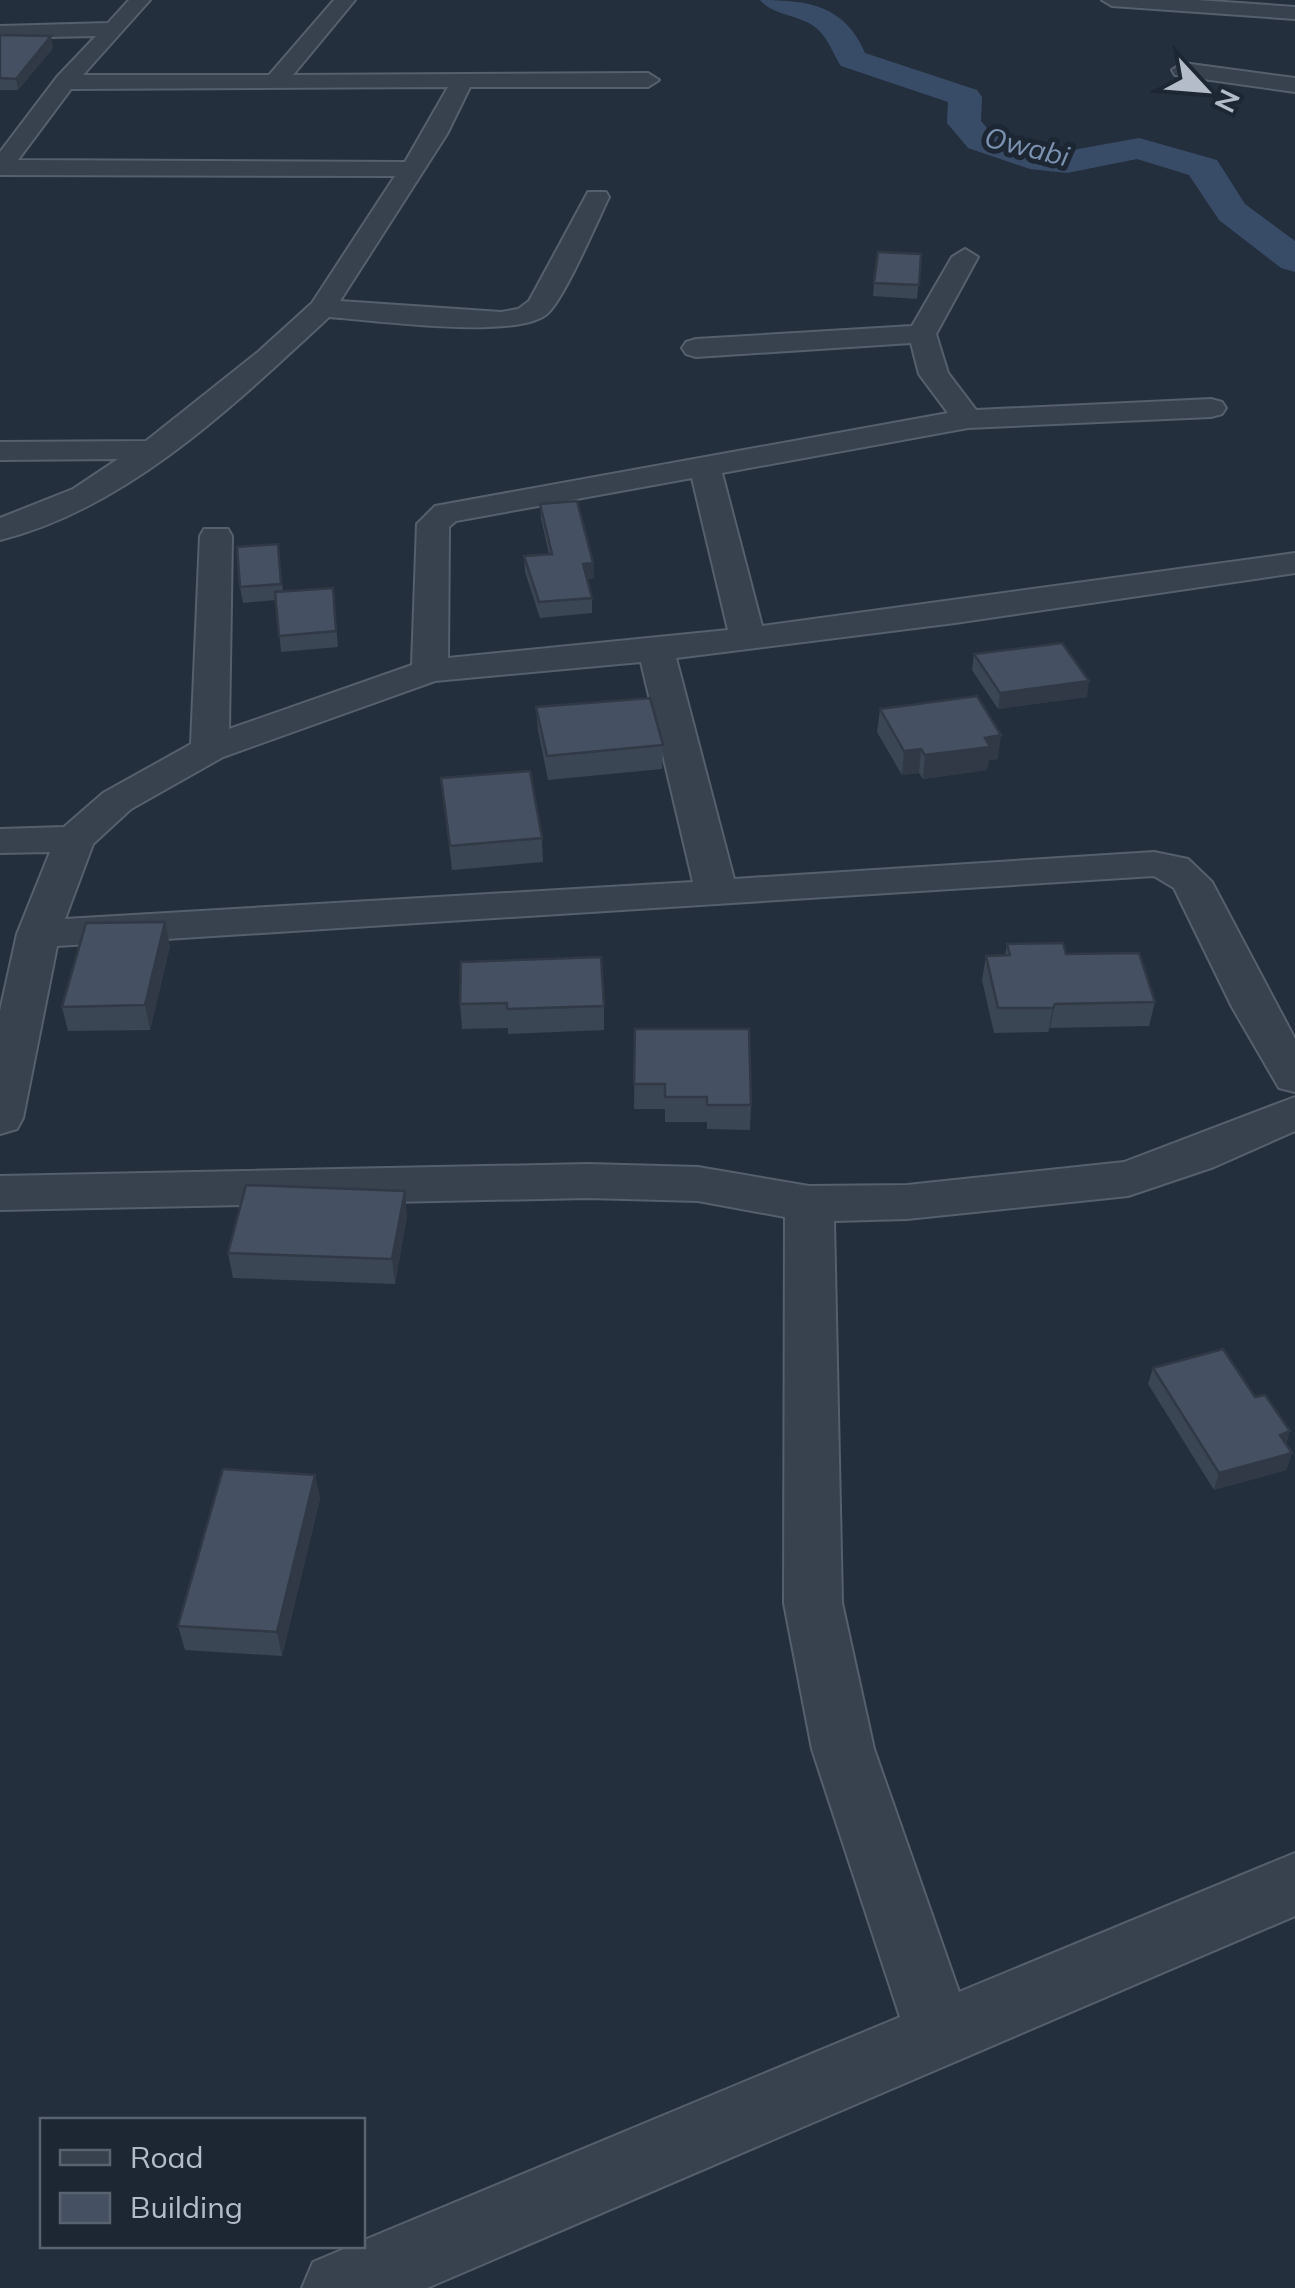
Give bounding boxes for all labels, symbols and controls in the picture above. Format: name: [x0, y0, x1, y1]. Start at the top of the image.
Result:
north arrow: [1155, 40, 1255, 140]
text: N: [1208, 84, 1248, 118]
water label: Owabi: [981, 119, 1073, 173]
legend: [40, 2118, 365, 2248]
text: Road: [130, 2138, 204, 2176]
text: Building: [130, 2188, 243, 2226]

